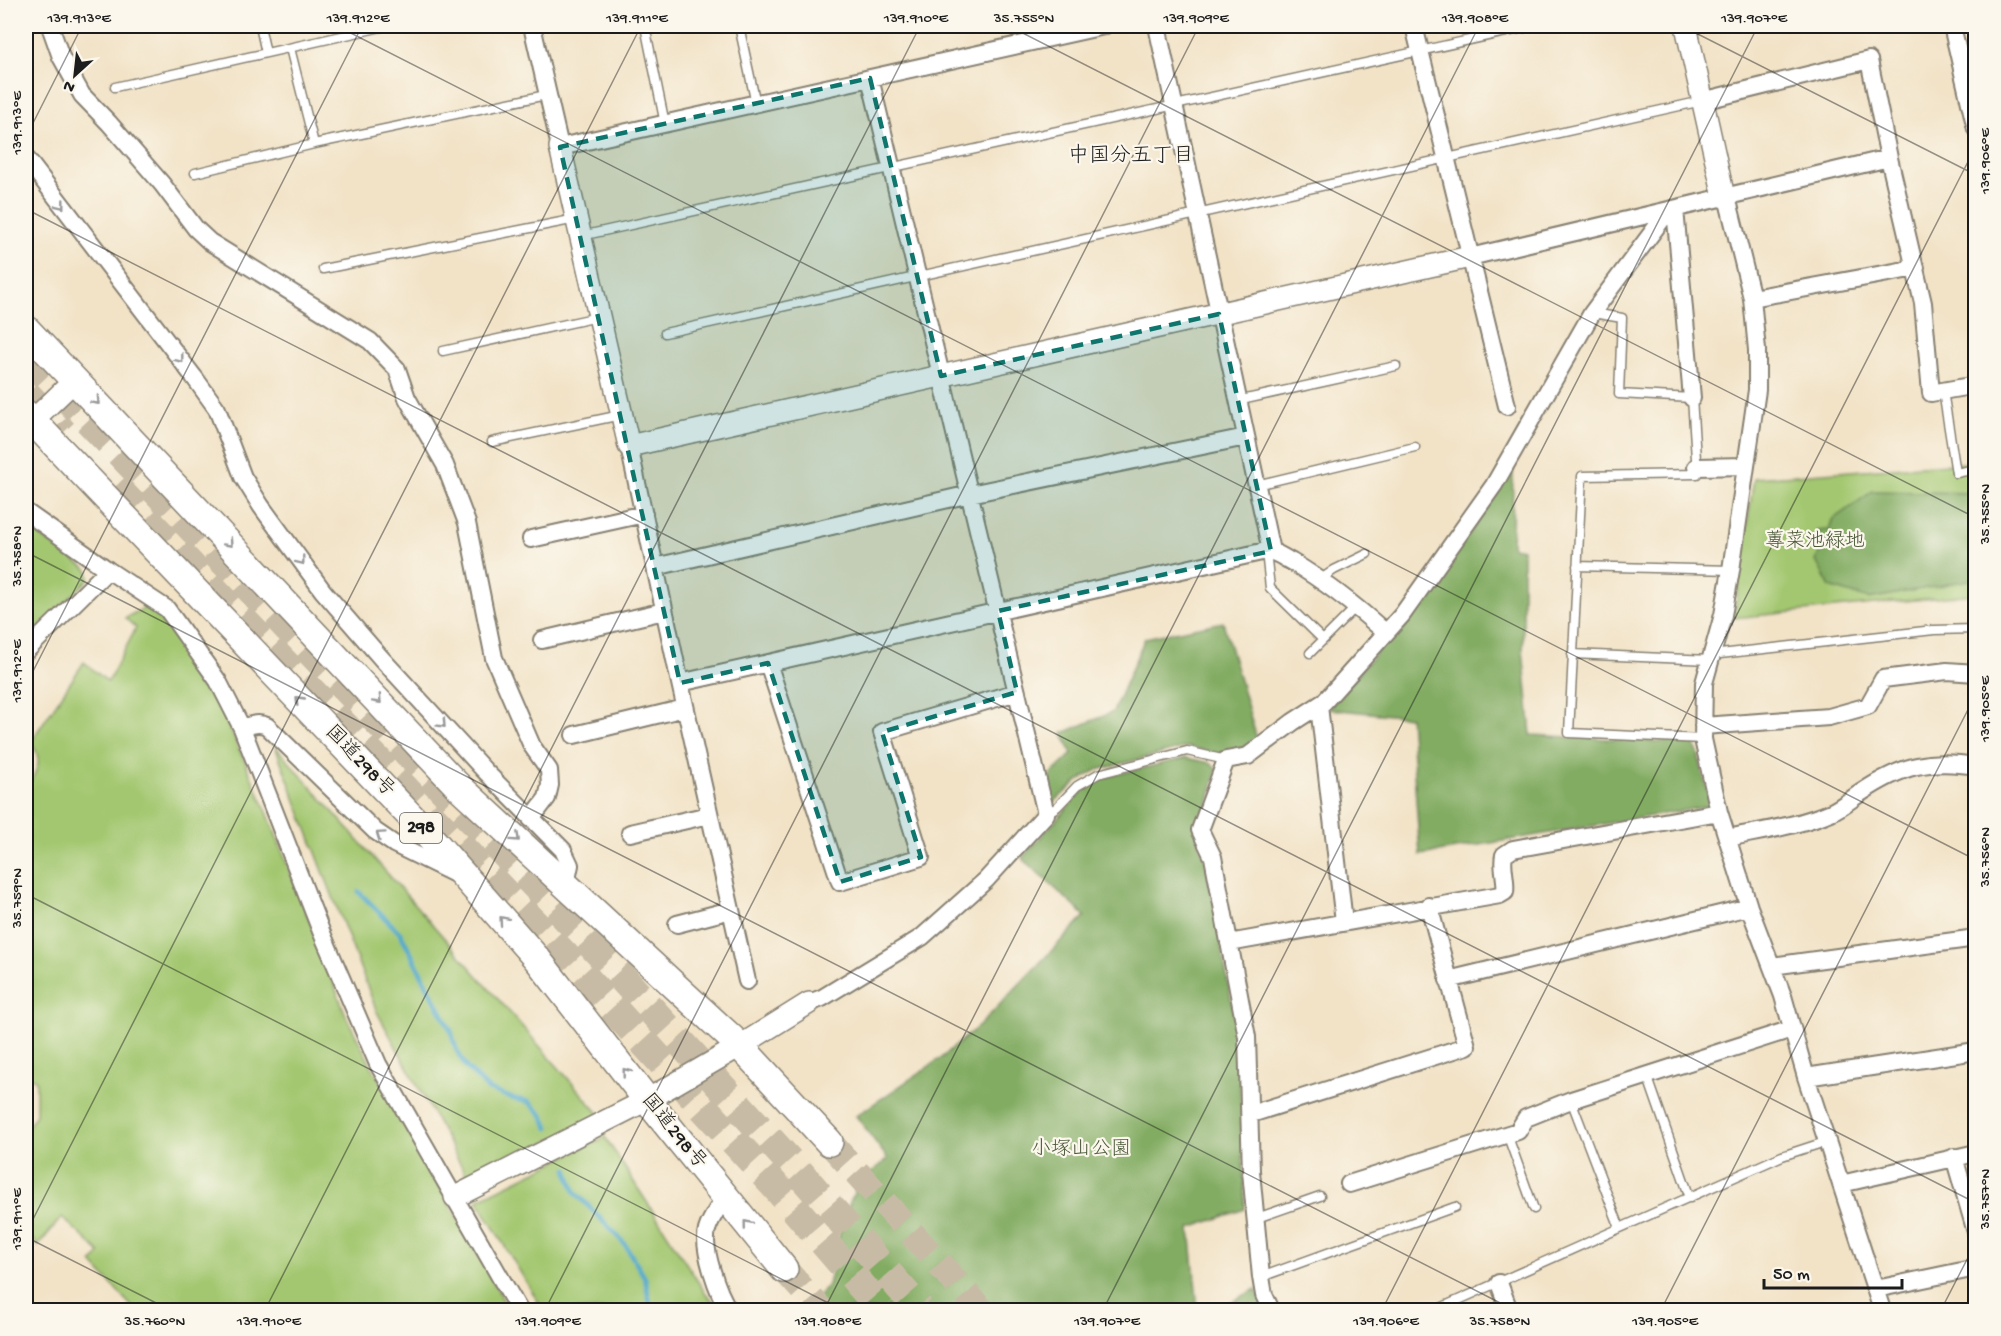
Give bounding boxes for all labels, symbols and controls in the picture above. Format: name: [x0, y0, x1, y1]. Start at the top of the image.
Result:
text: 139.913°E: [46, 10, 111, 28]
text: 139.912°E: [325, 10, 390, 28]
text: 139.911°E: [605, 10, 669, 28]
text: 139.910°E: [883, 10, 949, 28]
text: 35.755°N: [993, 10, 1054, 28]
text: 139.909°E: [1162, 10, 1230, 28]
text: 139.908°E: [1441, 10, 1509, 28]
text: 139.907°E: [1720, 10, 1788, 28]
north arrow: [45, 45, 105, 105]
text: N: [60, 74, 79, 96]
text: 139.913°E: [9, 91, 27, 156]
text: 139.906°E: [1977, 127, 1995, 195]
district label: 中国分五丁目: [1068, 143, 1194, 170]
one-way arrow: [54, 198, 65, 209]
one-way arrow: [173, 352, 184, 363]
one-way arrow: [88, 394, 99, 405]
text: 35.755°N: [1977, 484, 1995, 545]
text: 35.758°N: [9, 525, 27, 587]
park label: 蓴菜池緑地: [1765, 529, 1865, 554]
one-way arrow: [222, 536, 233, 547]
one-way arrow: [293, 555, 304, 566]
text: 139.912°E: [9, 639, 27, 704]
text: 139.905°E: [1977, 675, 1995, 743]
one-way arrow: [370, 693, 381, 704]
one-way arrow: [296, 697, 307, 708]
one-way arrow: [435, 718, 446, 728]
street label: 国道298号: [319, 721, 400, 803]
road number: 298: [400, 813, 442, 843]
text: 35.756°N: [1977, 827, 1995, 888]
one-way arrow: [376, 831, 387, 842]
one-way arrow: [509, 831, 520, 842]
text: 35.759°N: [9, 868, 27, 929]
one-way arrow: [500, 916, 511, 927]
one-way arrow: [622, 1068, 633, 1079]
street label: 国道298号: [635, 1089, 711, 1175]
park label: 小塚山公園: [1031, 1138, 1131, 1162]
text: 35.757°N: [1977, 1169, 1995, 1230]
text: 139.911°E: [9, 1187, 27, 1251]
one-way arrow: [744, 1220, 755, 1231]
scale bar: [1764, 1252, 1902, 1290]
text: 50 m: [1773, 1265, 1810, 1286]
text: 35.760°N: [124, 1313, 186, 1331]
text: 139.910°E: [236, 1313, 302, 1331]
text: 139.909°E: [514, 1313, 582, 1331]
text: 139.908°E: [794, 1313, 862, 1331]
text: 139.907°E: [1073, 1313, 1141, 1331]
text: 139.906°E: [1352, 1313, 1420, 1331]
text: 35.758°N: [1469, 1313, 1531, 1331]
text: 139.905°E: [1631, 1313, 1699, 1331]

